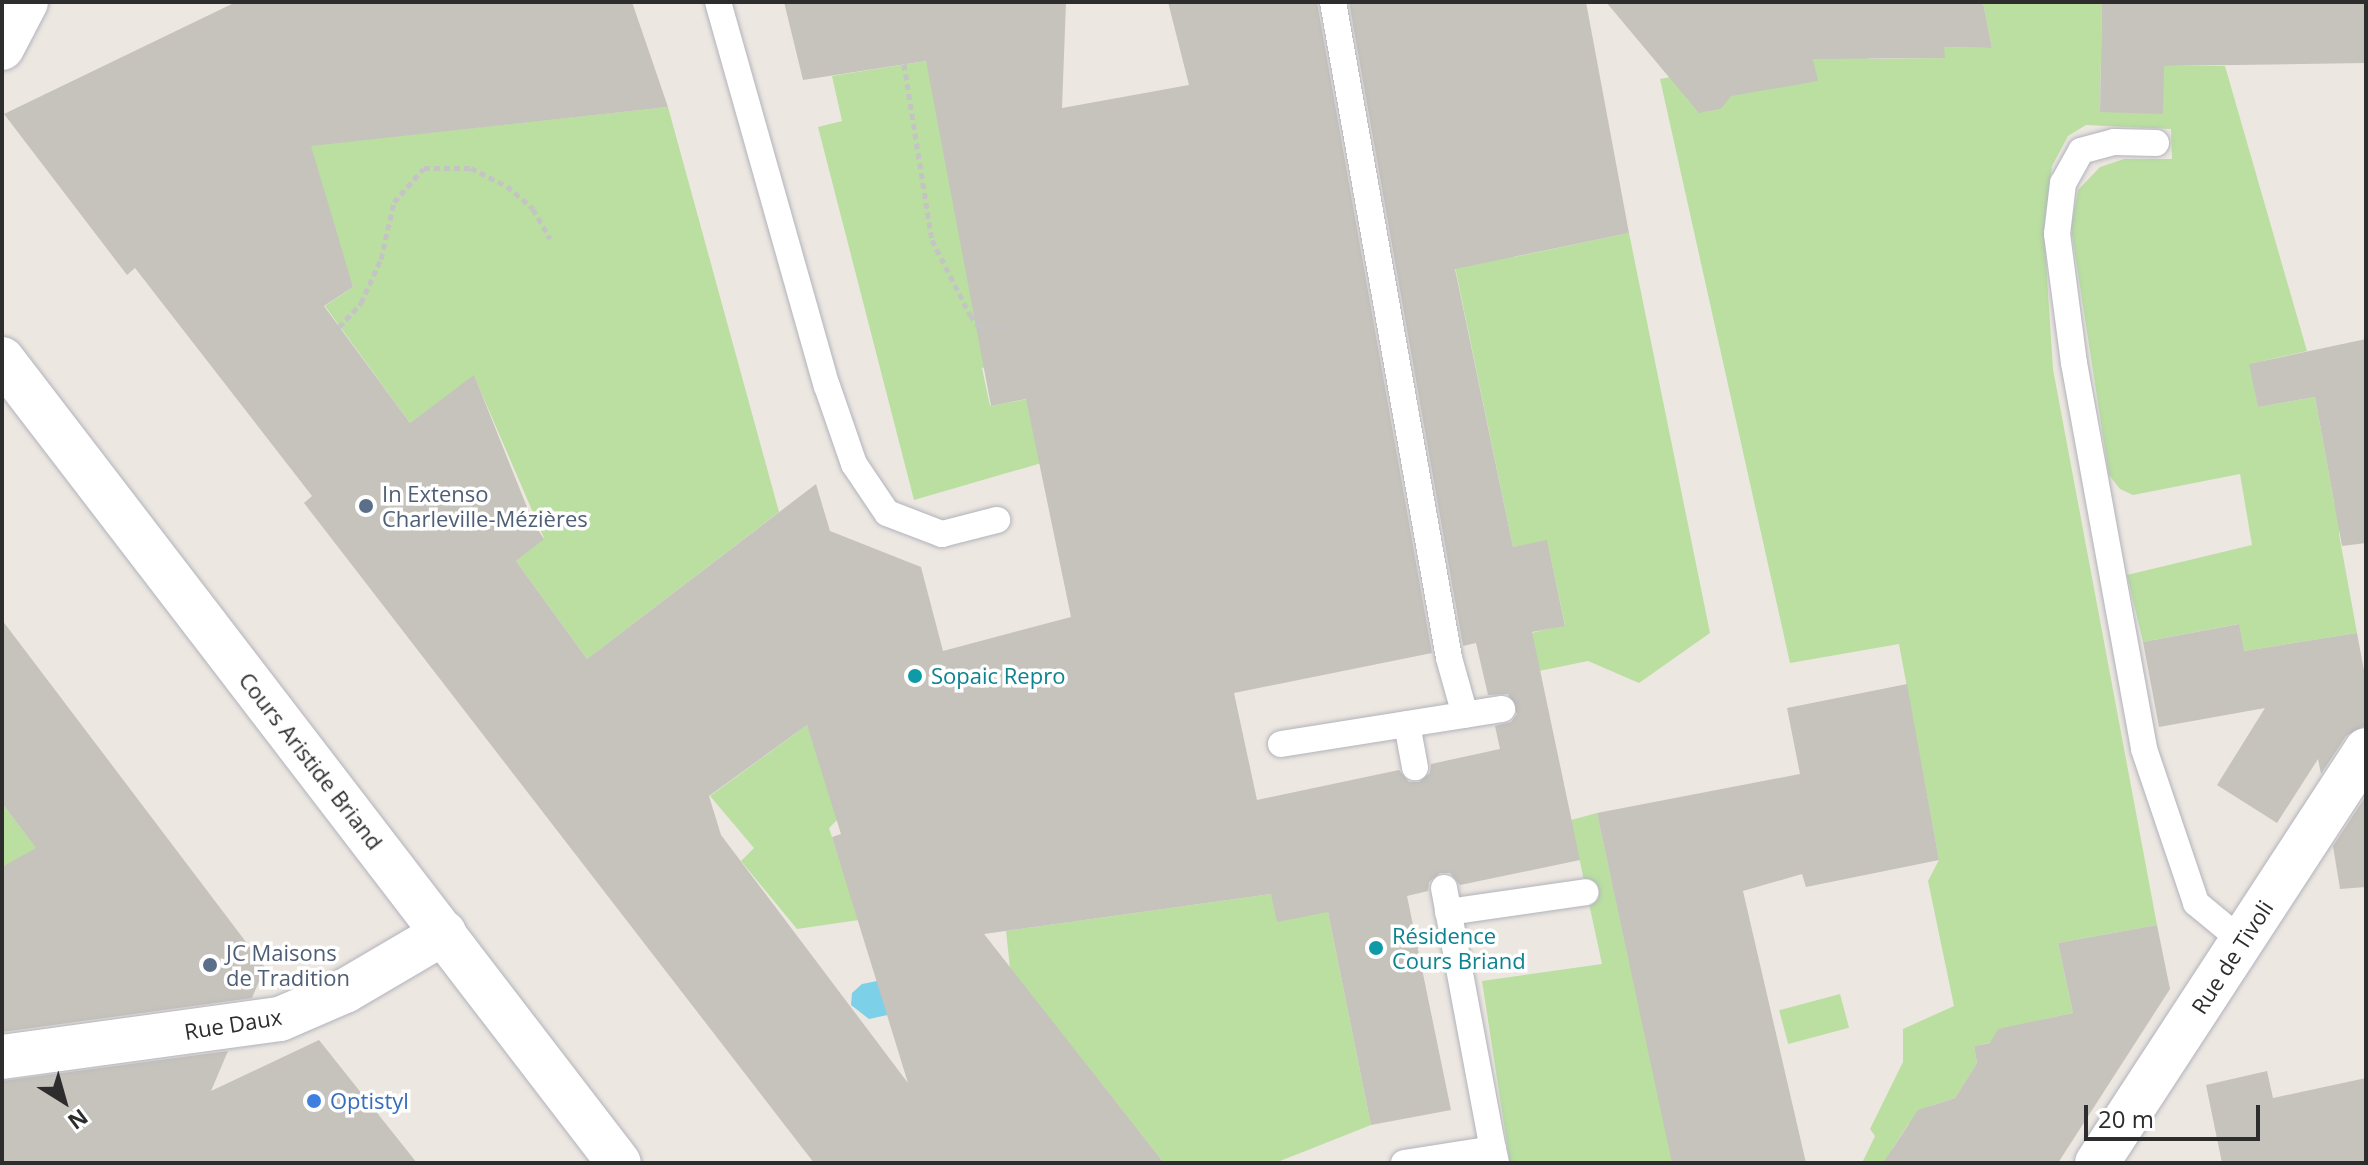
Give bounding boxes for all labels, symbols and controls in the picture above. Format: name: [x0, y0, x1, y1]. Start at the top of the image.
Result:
place label: In Extenso Charleville-Mézières: [382, 480, 588, 532]
marker: In Extenso Charleville-Mézières: [357, 497, 375, 515]
place label: Sopaic Repro: [931, 663, 1065, 689]
street label: Cours Aristide Briand: [234, 667, 388, 855]
marker: Sopaic Repro: [906, 667, 924, 685]
street label: Rue de Tivoli: [2186, 895, 2278, 1019]
place label: Résidence Cours Briand: [1392, 922, 1526, 974]
place label: JC Maisons de Tradition: [226, 939, 350, 990]
marker: Résidence Cours Briand: [1367, 939, 1385, 957]
marker: JC Maisons de Tradition: [201, 956, 219, 974]
street label: Rue Daux: [182, 1003, 284, 1045]
north arrow: [24, 1061, 104, 1141]
place label: Optistyl: [330, 1088, 409, 1114]
scale bar: [2088, 1089, 2264, 1139]
marker: Optistyl: [305, 1092, 323, 1110]
text: 20 m: [2098, 1102, 2154, 1135]
text: N: [62, 1103, 95, 1138]

